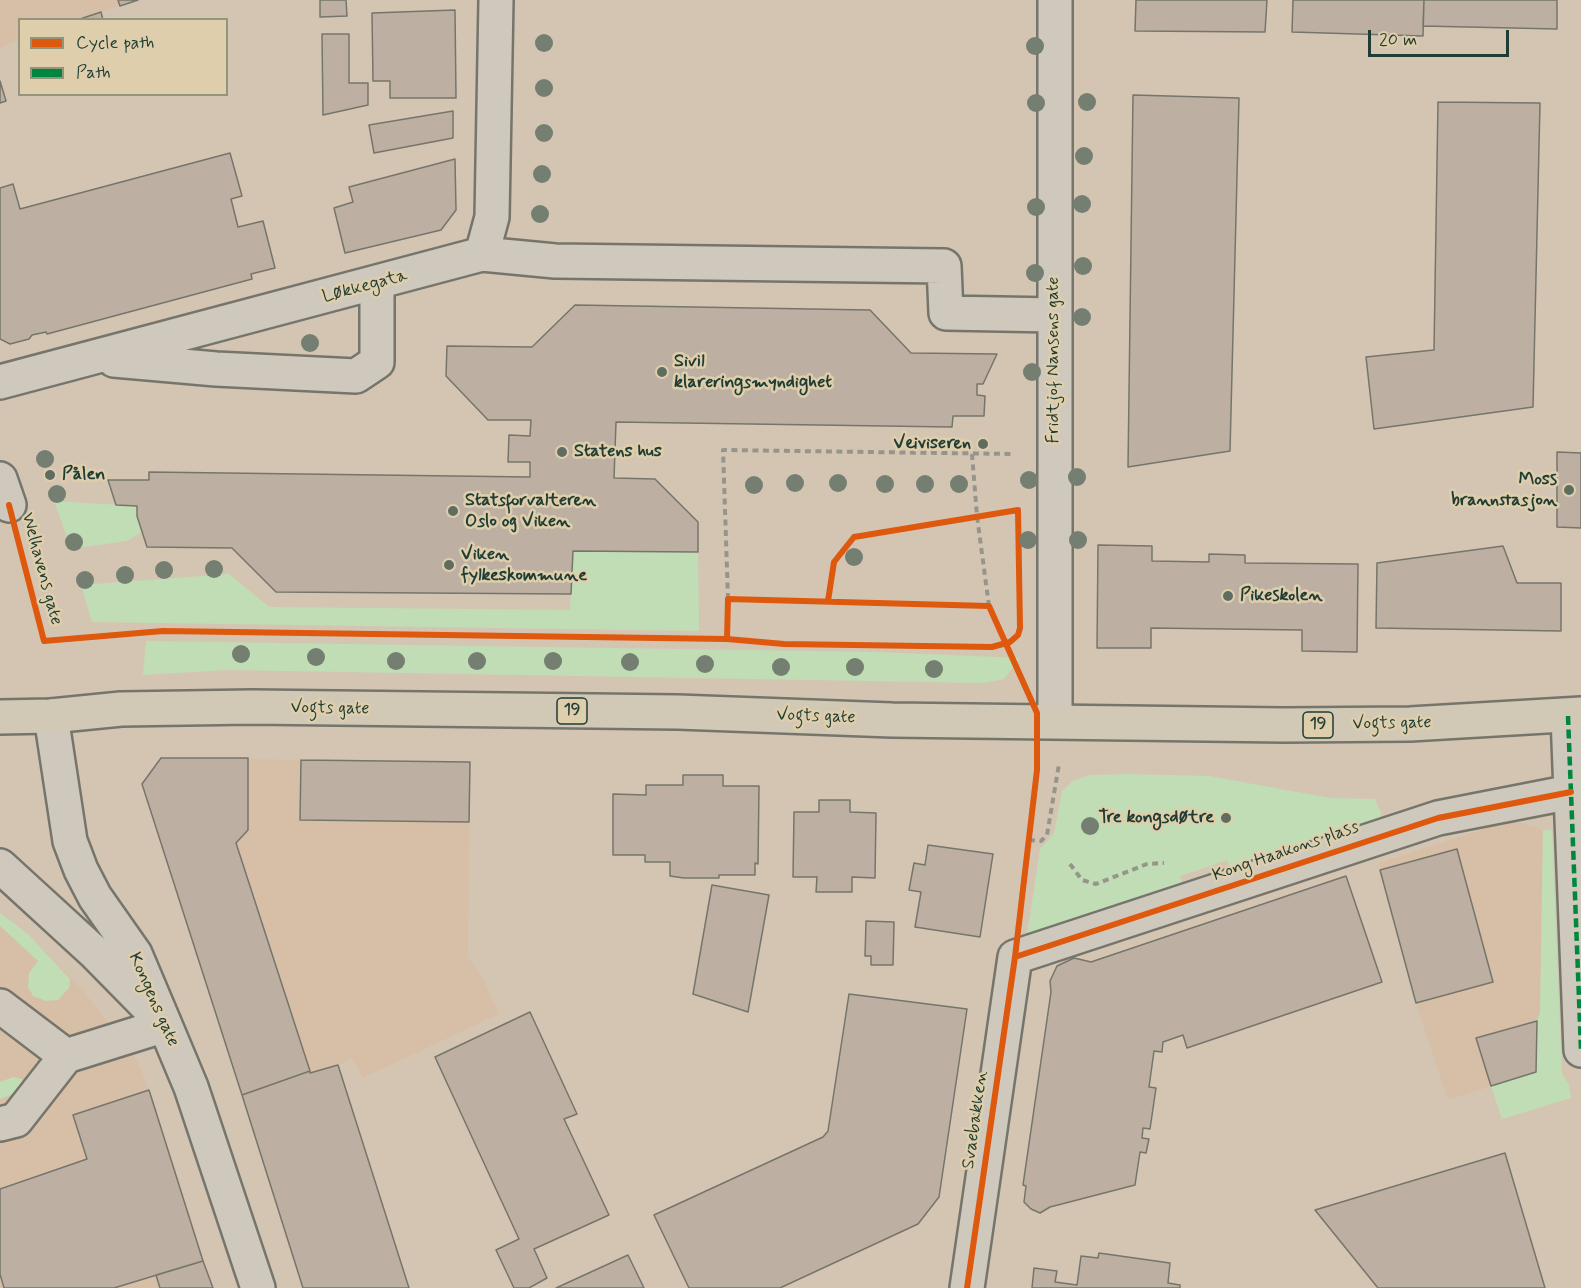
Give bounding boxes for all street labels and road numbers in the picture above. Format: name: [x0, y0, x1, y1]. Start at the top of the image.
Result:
street label: Løkkegata: [320, 265, 410, 309]
street label: Fridtjof Nansens gate: [1043, 277, 1065, 443]
street label: Welhavens gate: [16, 510, 66, 628]
street label: Vogts gate: [290, 698, 370, 720]
road number: 19: [557, 698, 587, 724]
street label: Vogts gate: [776, 705, 856, 729]
road number: 19: [1303, 712, 1333, 738]
street label: Vogts gate: [1352, 713, 1432, 735]
street label: Kong Haakons plass: [1210, 817, 1362, 887]
street label: Kongens gate: [123, 950, 183, 1050]
street label: Svaebakken: [958, 1070, 994, 1170]

